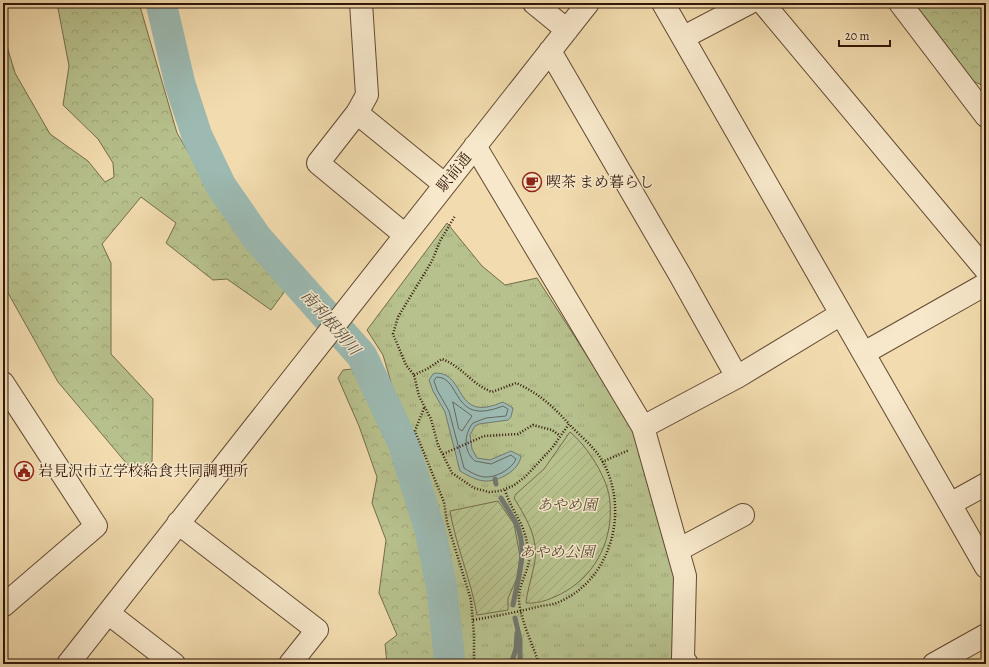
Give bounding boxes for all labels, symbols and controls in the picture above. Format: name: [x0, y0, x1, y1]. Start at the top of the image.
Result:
scale bar: [839, 22, 890, 48]
text: 20 m: [845, 28, 869, 44]
street label: 駅前通: [432, 148, 476, 196]
cafe icon: 喫茶 まめ暮らし: [521, 171, 543, 193]
place label: 喫茶 まめ暮らし: [546, 172, 654, 192]
water label: 南利根別川: [296, 285, 366, 362]
public building icon: 岩見沢市立学校給食共同調理所: [13, 460, 35, 482]
place label: 岩見沢市立学校給食共同調理所: [38, 461, 248, 481]
park label: あやめ園: [537, 495, 600, 515]
park label: あやめ公園: [519, 542, 597, 562]

